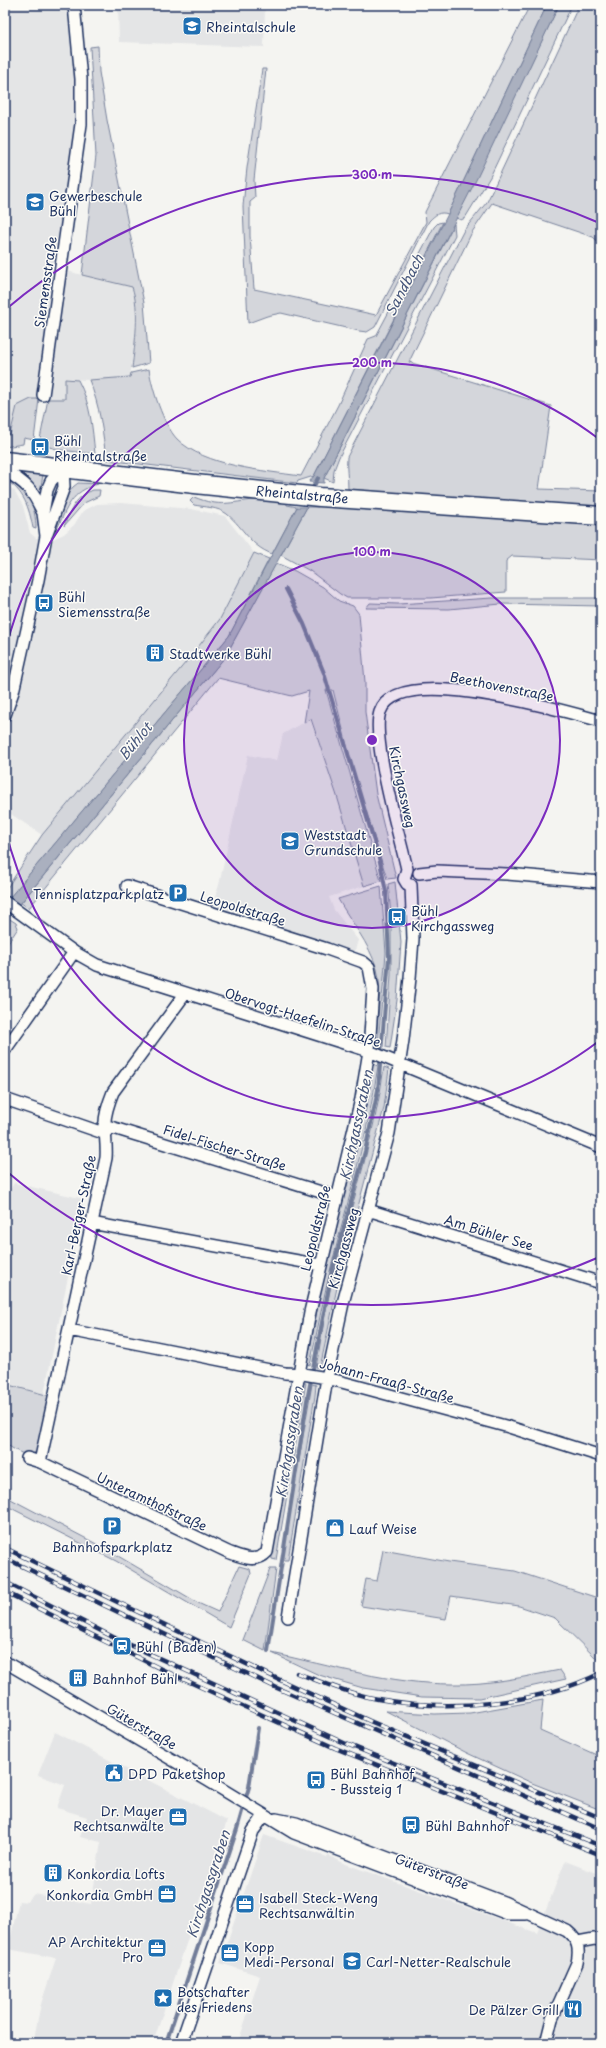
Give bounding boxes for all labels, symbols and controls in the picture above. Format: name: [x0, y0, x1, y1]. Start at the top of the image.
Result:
school or university icon: Rheintalschule: [181, 15, 203, 37]
place label: Rheintalschule: [206, 17, 296, 36]
text: 300 m: [352, 165, 392, 183]
place label: Gewerbeschule Bühl: [49, 186, 143, 220]
school or university icon: Gewerbeschule Bühl: [24, 191, 46, 213]
street label: Siemensstraße: [29, 235, 61, 329]
water label: Sandbach: [379, 250, 429, 320]
text: 200 m: [352, 353, 392, 371]
place label: Bühl Rheintalstraße: [54, 431, 147, 465]
bus stop icon: Bühl Rheintalstraße: [29, 436, 51, 458]
street label: Rheintalstraße: [255, 480, 349, 508]
text: 100 m: [353, 542, 391, 560]
place label: Bühl Siemensstraße: [58, 587, 150, 621]
bus stop icon: Bühl Siemensstraße: [33, 592, 55, 614]
building icon: Stadtwerke Bühl: [144, 642, 166, 664]
place label: Stadtwerke Bühl: [169, 644, 272, 663]
street label: Beethovenstraße: [449, 667, 556, 705]
water label: Bühlot: [113, 716, 158, 764]
centre of rings: [365, 733, 379, 747]
street label: Kirchgassweg: [385, 744, 421, 830]
place label: Weststadt Grundschule: [304, 825, 382, 859]
school or university icon: Weststadt Grundschule: [279, 830, 301, 852]
parking icon: Tennisplatzparkplatz: [167, 882, 189, 904]
place label: Tennisplatzparkplatz: [33, 884, 164, 903]
street label: Leopoldstraße: [198, 886, 288, 930]
place label: Bühl Kirchgassweg: [411, 901, 495, 935]
bus stop icon: Bühl Kirchgassweg: [386, 906, 408, 928]
street label: Obervogt-Haefelin-Straße: [222, 983, 384, 1051]
water label: Kirchgassgraben: [334, 1067, 378, 1182]
street label: Fidel-Fischer-Straße: [161, 1119, 289, 1175]
street label: Karl-Berger-Straße: [56, 1153, 100, 1277]
street label: Leopoldstraße: [295, 1183, 335, 1273]
street label: Kirchgassweg: [323, 1205, 363, 1291]
street label: Am Bühler See: [442, 1209, 536, 1255]
street label: Johann-Fraaß-Straße: [318, 1353, 456, 1407]
water label: Kirchgassgraben: [270, 1384, 308, 1499]
street label: Unteramthofstraße: [94, 1467, 211, 1535]
parking icon: Bahnhofsparkplatz: [101, 1515, 123, 1537]
shop icon: Lauf Weise: [324, 1517, 346, 1539]
place label: Lauf Weise: [349, 1519, 417, 1538]
place label: Bahnhofsparkplatz: [52, 1537, 172, 1556]
station icon: Bühl (Baden): [111, 1635, 133, 1657]
place label: Bühl (Baden): [136, 1637, 217, 1656]
building icon: Bahnhof Bühl: [67, 1667, 89, 1689]
place label: Bahnhof Bühl: [92, 1669, 178, 1688]
street label: Güterstraße: [104, 1698, 181, 1754]
public building icon: DPD Paketshop: [103, 1762, 125, 1784]
place label: DPD Paketshop: [128, 1764, 226, 1783]
place label: Bühl Bahnhof - Bussteig 1: [330, 1764, 415, 1798]
bus stop icon: Bühl Bahnhof - Bussteig 1: [305, 1769, 327, 1791]
place label: Dr. Mayer Rechtsanwälte: [73, 1801, 164, 1835]
office icon: Dr. Mayer Rechtsanwälte: [167, 1806, 189, 1828]
bus stop icon: Bühl Bahnhof: [400, 1814, 422, 1836]
place label: Bühl Bahnhof: [425, 1816, 510, 1835]
water label: Kirchgassgraben: [181, 1826, 236, 1941]
street label: Güterstraße: [392, 1848, 472, 1894]
building icon: Konkordia Lofts: [42, 1862, 64, 1884]
place label: Konkordia Lofts: [67, 1864, 165, 1883]
office icon: Konkordia GmbH: [156, 1883, 178, 1905]
place label: Konkordia GmbH: [46, 1885, 153, 1904]
place label: Isabell Steck-Weng Rechtsanwältin: [259, 1888, 378, 1922]
office icon: Isabell Steck-Weng Rechtsanwältin: [234, 1893, 256, 1915]
place label: AP Architektur Pro: [48, 1932, 144, 1966]
office icon: AP Architektur Pro: [146, 1937, 168, 1959]
place label: Kopp Medi-Personal: [244, 1937, 334, 1971]
office icon: Kopp Medi-Personal: [219, 1942, 241, 1964]
school or university icon: Carl-Netter-Realschule: [341, 1950, 363, 1972]
place label: Carl-Netter-Realschule: [366, 1952, 511, 1971]
place label: Botschafter des Friedens: [177, 1982, 252, 2016]
place icon: Botschafter des Friedens: [152, 1987, 174, 2009]
restaurant icon: De Pälzer Grill: [562, 1998, 584, 2020]
place label: De Pälzer Grill: [469, 2000, 559, 2019]

